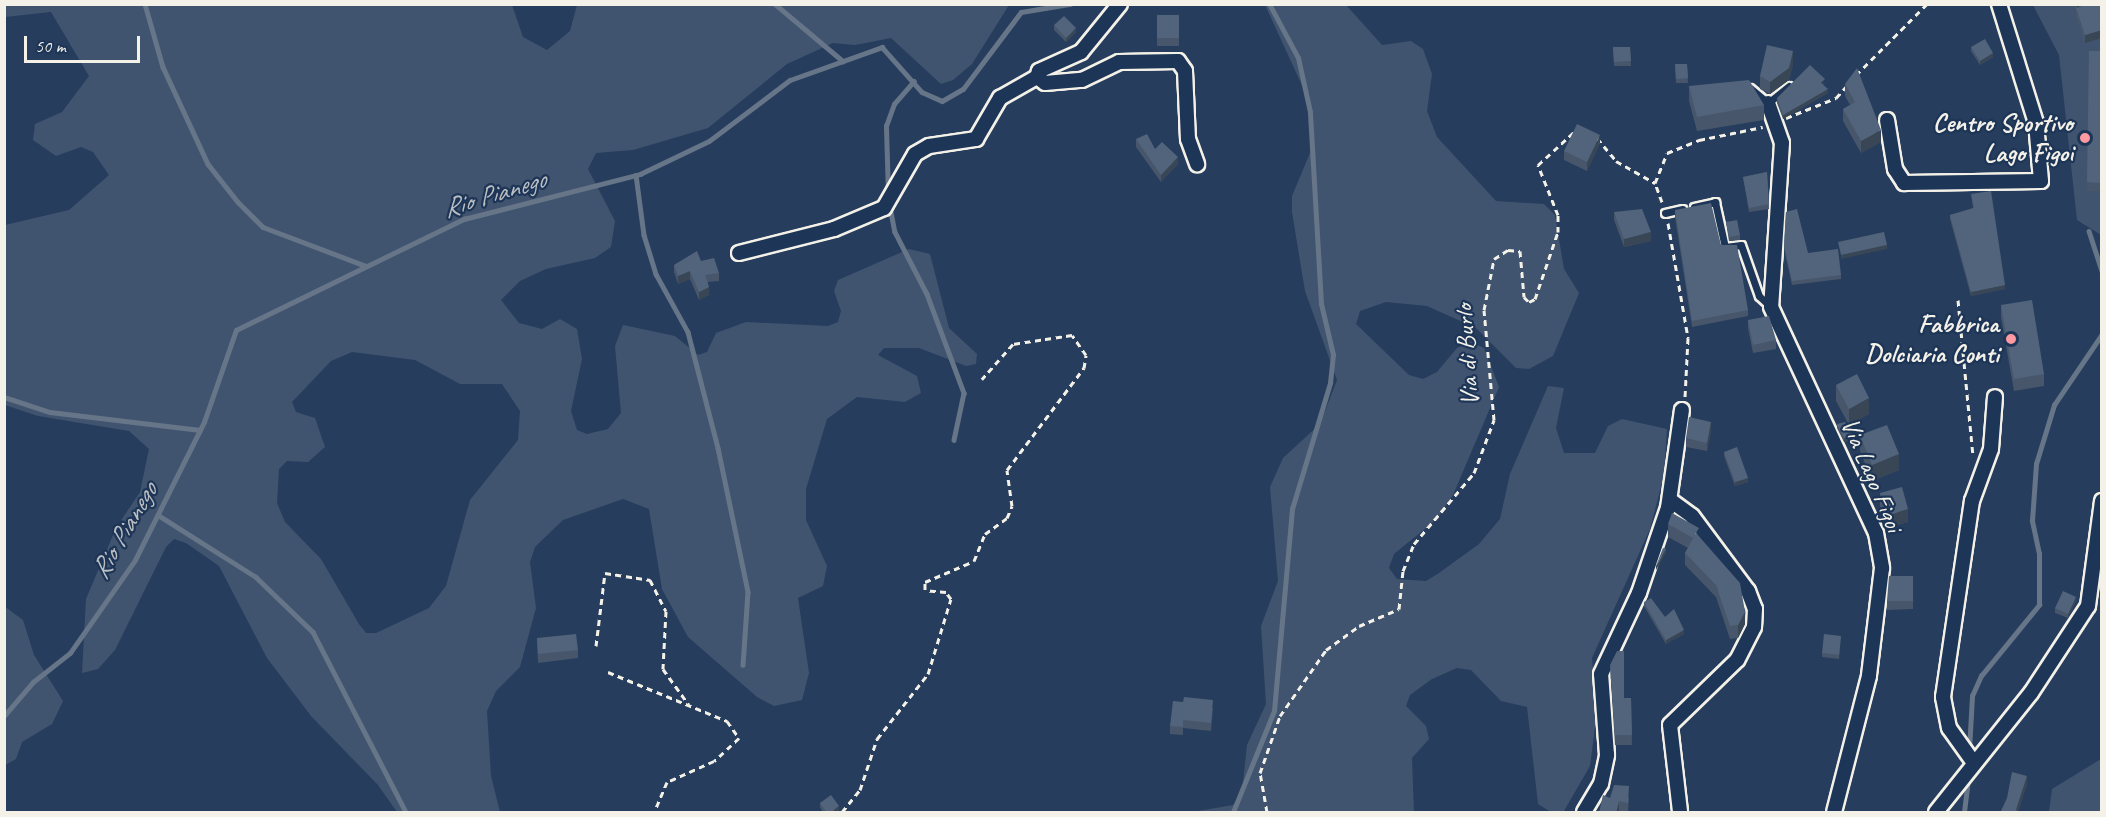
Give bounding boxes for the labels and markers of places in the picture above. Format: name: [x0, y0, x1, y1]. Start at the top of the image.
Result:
place label: Centro Sportivo Lago Figoi: [1933, 107, 2073, 168]
marker: Centro Sportivo Lago Figoi: [2078, 131, 2092, 145]
place label: Fabbrica Dolciaria Conti: [1865, 308, 1999, 370]
marker: Fabbrica Dolciaria Conti: [2004, 332, 2018, 346]

